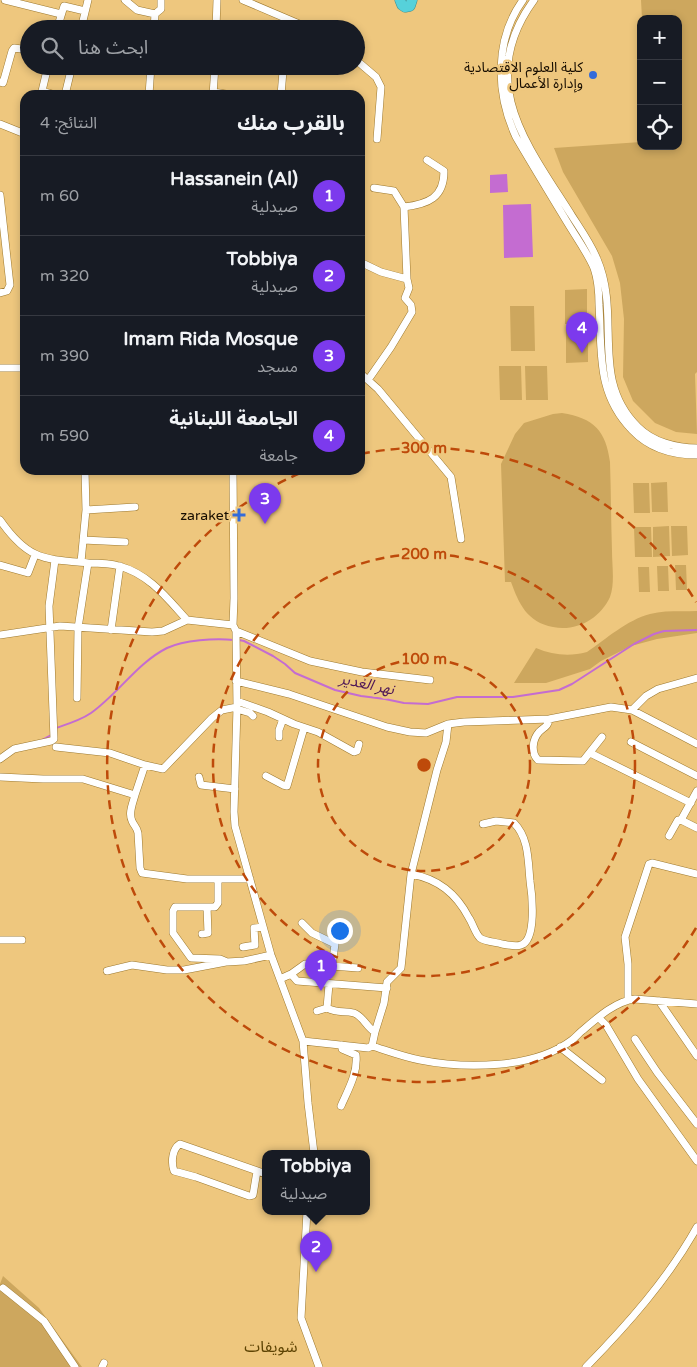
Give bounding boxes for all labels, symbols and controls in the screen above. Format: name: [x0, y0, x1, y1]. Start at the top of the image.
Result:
map controls: [637, 15, 682, 150]
button: +: [637, 15, 682, 60]
search box: [20, 20, 365, 75]
icon: search: [38, 34, 66, 62]
text: ابحث هنا: [78, 37, 148, 59]
place label: كلية العلوم الاقتصادية وإدارة الأعمال: [464, 59, 583, 93]
button: −: [637, 60, 682, 105]
marker: كلية العلوم الاقتصادية وإدارة الأعمال: [587, 69, 599, 81]
button: locate: [637, 105, 682, 150]
text: بالقرب منك: [237, 111, 345, 136]
text: النتائج: 4: [40, 113, 97, 133]
text: Hassanein (Al): [170, 168, 298, 190]
text: 60 m: [40, 186, 79, 206]
text: 1: [324, 186, 334, 206]
text: صيدلية: [251, 197, 298, 217]
text: Tobbiya: [227, 248, 298, 270]
text: 320 m: [40, 266, 89, 286]
text: 2: [324, 266, 334, 286]
text: صيدلية: [251, 277, 298, 297]
pin: 4: [566, 312, 598, 353]
text: Imam Rida Mosque: [123, 328, 298, 350]
text: 390 m: [40, 346, 89, 366]
text: 3: [324, 346, 334, 366]
text: مسجد: [257, 357, 298, 377]
text: الجامعة اللبنانية: [169, 408, 298, 430]
text: 590 m: [40, 426, 89, 446]
text: 4: [324, 426, 334, 446]
text: 300 m: [401, 439, 447, 457]
text: جامعة: [259, 446, 298, 466]
pin: 3: [249, 483, 281, 524]
place label: zaraket: [180, 507, 230, 524]
marker: zaraket: [233, 509, 245, 521]
text: 200 m: [401, 545, 447, 563]
text: 100 m: [401, 650, 447, 668]
water label: نهر الغدير: [337, 669, 398, 699]
centre of rings: [415, 756, 433, 774]
your location: [327, 918, 353, 944]
pin: 1: [305, 950, 337, 991]
popup: [262, 1150, 370, 1215]
text: Tobbiya: [280, 1155, 352, 1177]
text: صيدلية: [280, 1184, 327, 1204]
pin: 2: [300, 1231, 332, 1272]
district label: شويفات: [244, 1337, 298, 1357]

